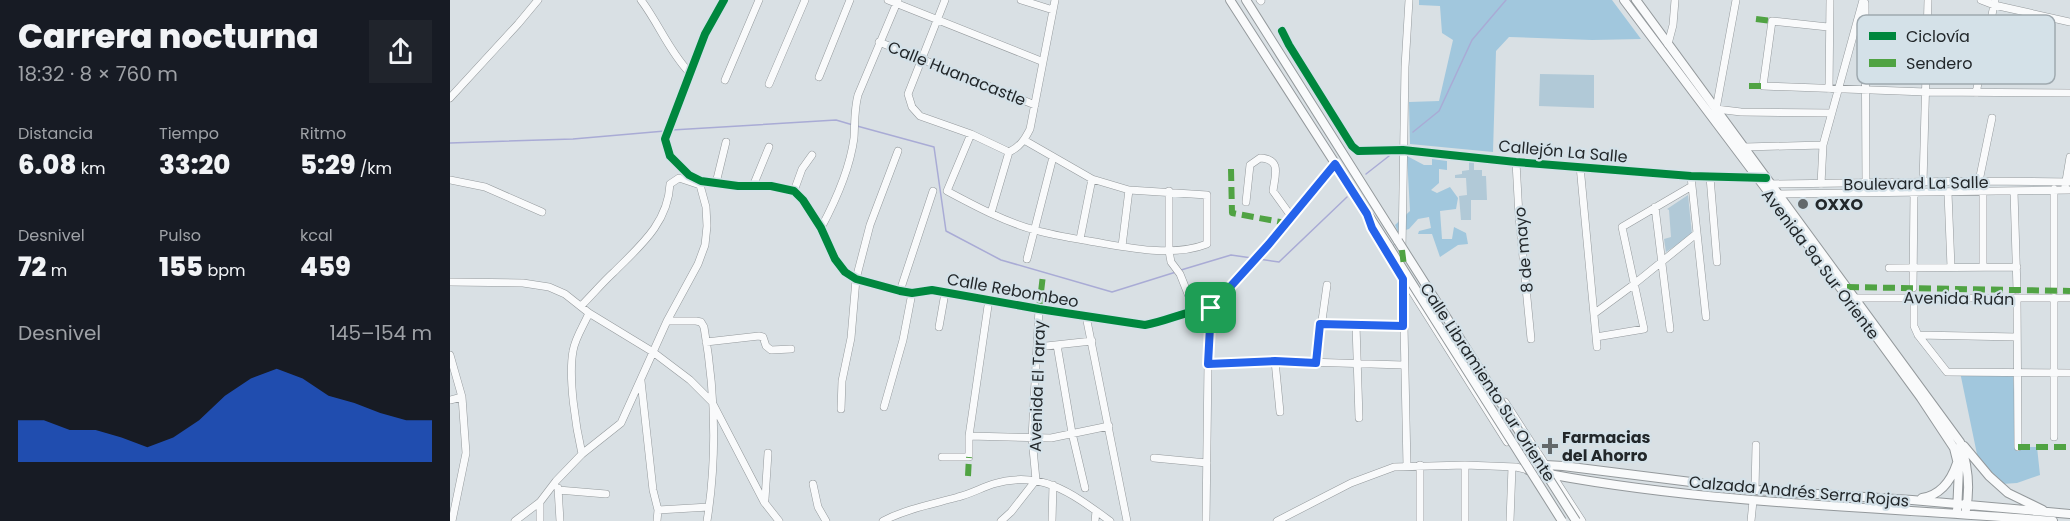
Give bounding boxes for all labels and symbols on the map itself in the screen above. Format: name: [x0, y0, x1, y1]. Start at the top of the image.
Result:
legend: [1857, 15, 2055, 84]
text: Ciclovía: [1906, 25, 1970, 48]
street label: Calle Huanacastle: [884, 35, 1029, 112]
text: Sendero: [1906, 52, 1973, 75]
street label: Callejón La Salle: [1497, 134, 1629, 169]
street label: Boulevard La Salle: [1843, 171, 1989, 196]
street label: Avenida 9a Sur Oriente: [1756, 184, 1885, 344]
place label: OXXO: [1815, 193, 1863, 216]
marker: OXXO: [1796, 197, 1810, 211]
street label: 8 de mayo: [1508, 206, 1539, 294]
street label: Calle Rebombeo: [945, 268, 1081, 313]
street label: Calle Libramiento Sur Oriente: [1415, 278, 1561, 486]
pin: [1185, 282, 1236, 333]
street label: Avenida Ruán: [1903, 286, 2015, 311]
street label: Avenida El Taray: [1024, 320, 1051, 452]
place label: Farmacias del Ahorro: [1562, 426, 1651, 467]
marker: Farmacias del Ahorro: [1543, 439, 1557, 453]
street label: Calzada Andrés Serra Rojas: [1688, 470, 1910, 513]

